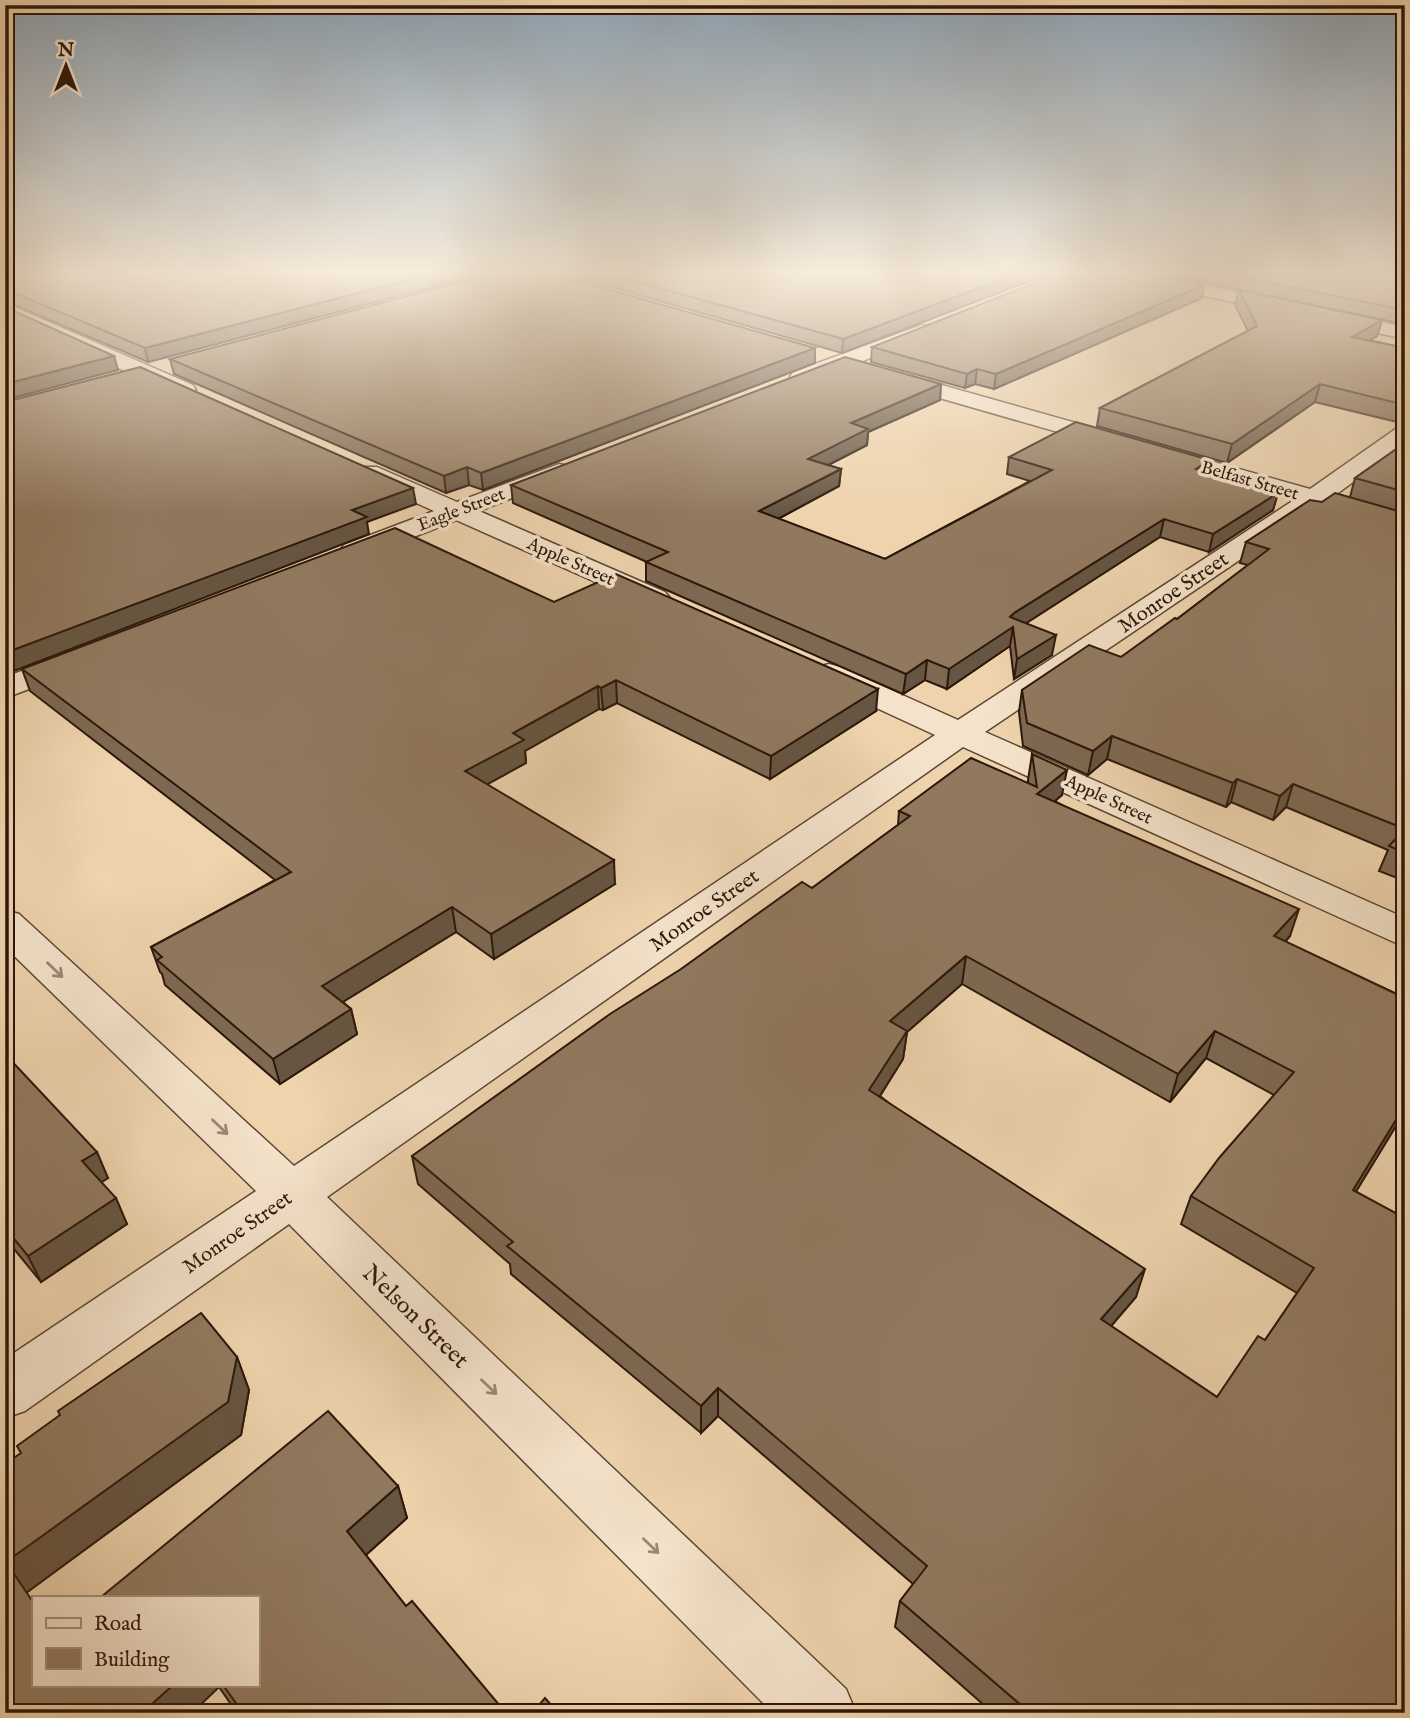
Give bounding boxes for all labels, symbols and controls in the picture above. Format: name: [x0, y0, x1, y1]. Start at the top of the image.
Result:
north arrow: [32, 32, 102, 102]
text: N: [57, 39, 75, 63]
street label: Belfast Street: [1198, 457, 1301, 506]
street label: Eagle Street: [415, 483, 509, 538]
street label: Apple Street: [522, 532, 618, 592]
street label: Monroe Street: [1113, 546, 1234, 640]
street label: Apple Street: [1060, 770, 1156, 831]
street label: Monroe Street: [645, 864, 765, 959]
one-way arrow: [46, 961, 63, 978]
one-way arrow: [211, 1118, 228, 1135]
street label: Monroe Street: [178, 1186, 298, 1281]
street label: Nelson Street: [355, 1258, 475, 1376]
one-way arrow: [480, 1379, 497, 1396]
one-way arrow: [643, 1537, 660, 1554]
legend: [32, 1596, 259, 1686]
text: Road: [94, 1611, 142, 1638]
text: Building: [94, 1647, 170, 1674]

